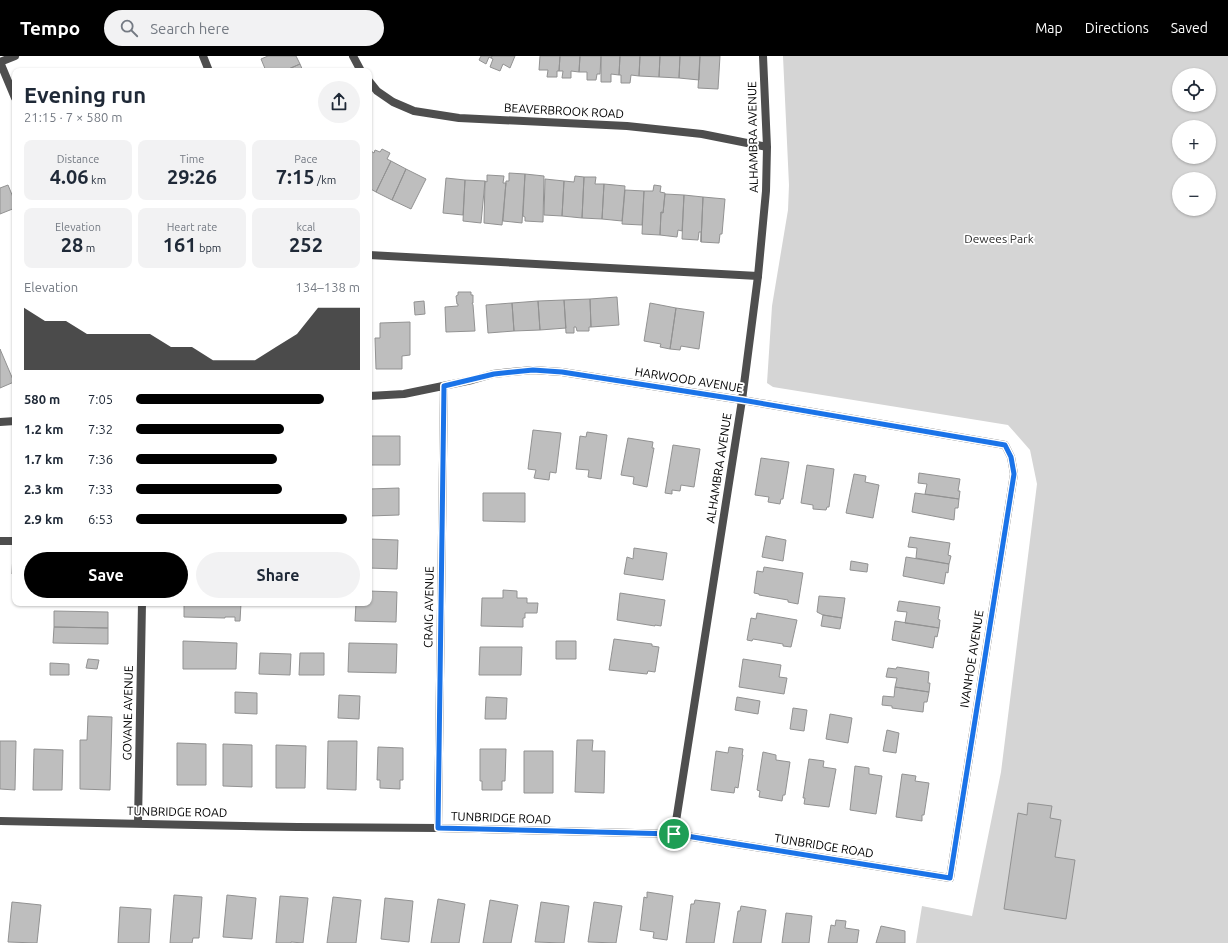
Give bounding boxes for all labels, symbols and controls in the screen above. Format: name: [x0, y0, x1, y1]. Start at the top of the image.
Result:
search box: [104, 10, 384, 46]
text: Tempo: [20, 17, 80, 39]
icon: search: [118, 17, 140, 39]
text: Search here: [150, 20, 230, 37]
text: Map: [1035, 20, 1063, 36]
text: Directions: [1085, 20, 1149, 36]
text: Saved: [1171, 20, 1208, 36]
map controls: [1172, 68, 1216, 216]
button: locate: [1172, 68, 1216, 112]
button: share: [318, 81, 360, 123]
street label: ALHAMBRA AVENUE: [745, 81, 760, 193]
text: Evening run: [24, 82, 146, 107]
street label: BEAVERBROOK ROAD: [504, 101, 624, 120]
text: 21:15 · 7 × 580 m: [24, 110, 123, 124]
button: +: [1172, 120, 1216, 164]
text: Distance: [57, 153, 99, 165]
text: Time: [180, 153, 204, 165]
text: Pace: [294, 153, 318, 165]
text: 4.06: [50, 165, 89, 188]
text: 29:26: [167, 165, 217, 188]
text: 7:15: [276, 165, 315, 188]
button: −: [1172, 172, 1216, 216]
text: km: [89, 174, 106, 186]
text: /km: [315, 174, 336, 186]
text: Elevation: [55, 221, 101, 233]
text: Heart rate: [167, 221, 217, 233]
text: kcal: [297, 221, 316, 233]
park label: Dewees Park: [964, 232, 1034, 245]
text: 28: [61, 233, 83, 256]
text: 161: [163, 233, 196, 256]
text: 252: [289, 233, 323, 256]
text: m: [83, 242, 95, 254]
text: bpm: [196, 242, 221, 254]
text: Elevation: [24, 280, 78, 294]
text: 134–138 m: [295, 280, 360, 294]
street label: HARWOOD AVENUE: [634, 365, 744, 395]
text: 580 m: [24, 392, 60, 406]
text: 7:05: [88, 392, 113, 406]
street label: ALHAMBRA AVENUE: [703, 412, 734, 524]
text: 1.2 km: [24, 422, 63, 436]
text: 7:32: [88, 422, 113, 436]
text: 1.7 km: [24, 452, 63, 466]
text: 7:36: [88, 452, 113, 466]
text: 2.3 km: [24, 482, 63, 496]
text: 7:33: [88, 482, 113, 496]
text: 2.9 km: [24, 512, 63, 526]
text: 6:53: [88, 512, 113, 526]
button: Save: [24, 552, 188, 598]
button: Share: [196, 552, 360, 598]
street label: CRAIG AVENUE: [421, 566, 436, 648]
street label: IVANHOE AVENUE: [957, 609, 986, 709]
street label: GOVANE AVENUE: [120, 665, 135, 761]
street label: TUNBRIDGE ROAD: [127, 804, 227, 819]
street label: TUNBRIDGE ROAD: [451, 809, 551, 826]
pin: [657, 817, 691, 851]
icon: arrive: [663, 823, 685, 845]
street label: TUNBRIDGE ROAD: [773, 831, 875, 860]

